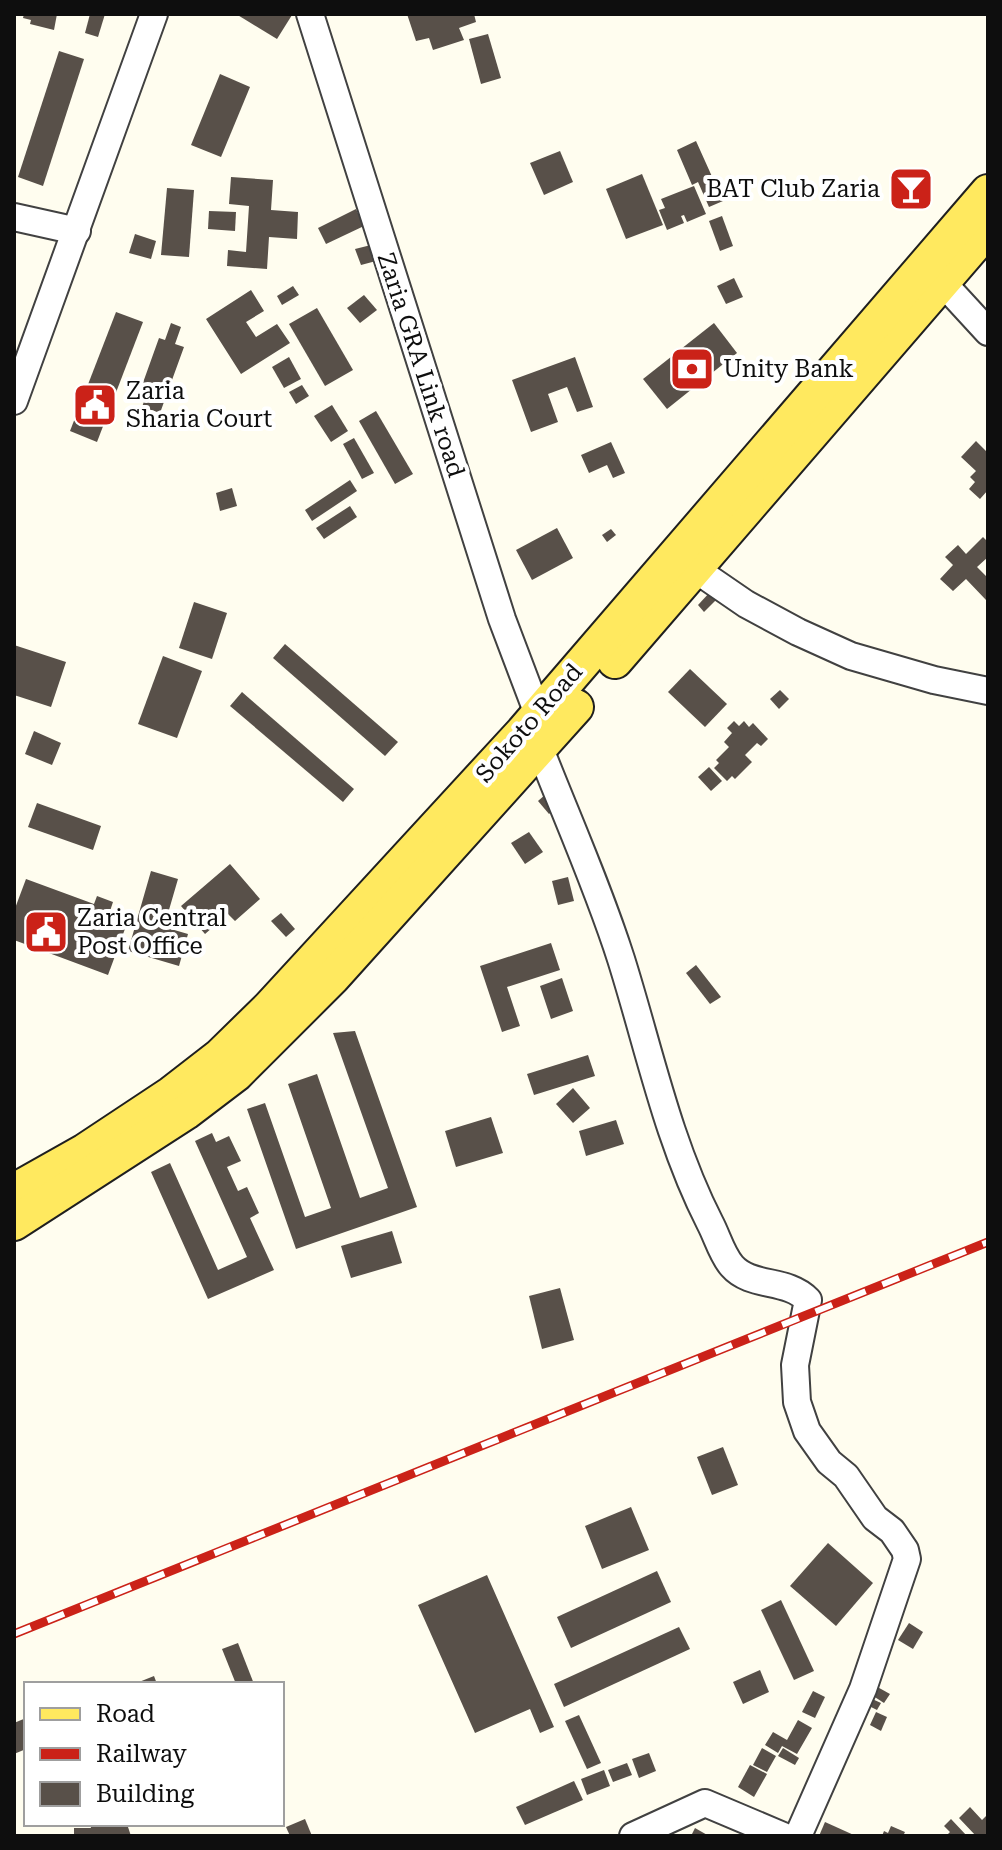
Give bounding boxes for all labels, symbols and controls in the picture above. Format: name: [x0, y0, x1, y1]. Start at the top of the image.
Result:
bar icon: BAT Club Zaria: [887, 165, 935, 213]
place label: BAT Club Zaria: [706, 175, 880, 203]
street label: Zaria GRA Link road: [371, 249, 471, 481]
bank icon: Unity Bank: [668, 345, 716, 393]
place label: Unity Bank: [723, 355, 854, 383]
place label: Zaria Sharia Court: [126, 377, 272, 433]
public building icon: Zaria Sharia Court: [71, 381, 119, 429]
street label: Sokoto Road: [470, 658, 588, 788]
place label: Zaria Central Post Office: [77, 904, 227, 960]
public building icon: Zaria Central Post Office: [22, 908, 70, 956]
legend: [24, 1682, 284, 1826]
text: Road: [96, 1700, 155, 1728]
text: Railway: [96, 1740, 187, 1768]
text: Building: [96, 1780, 194, 1808]

